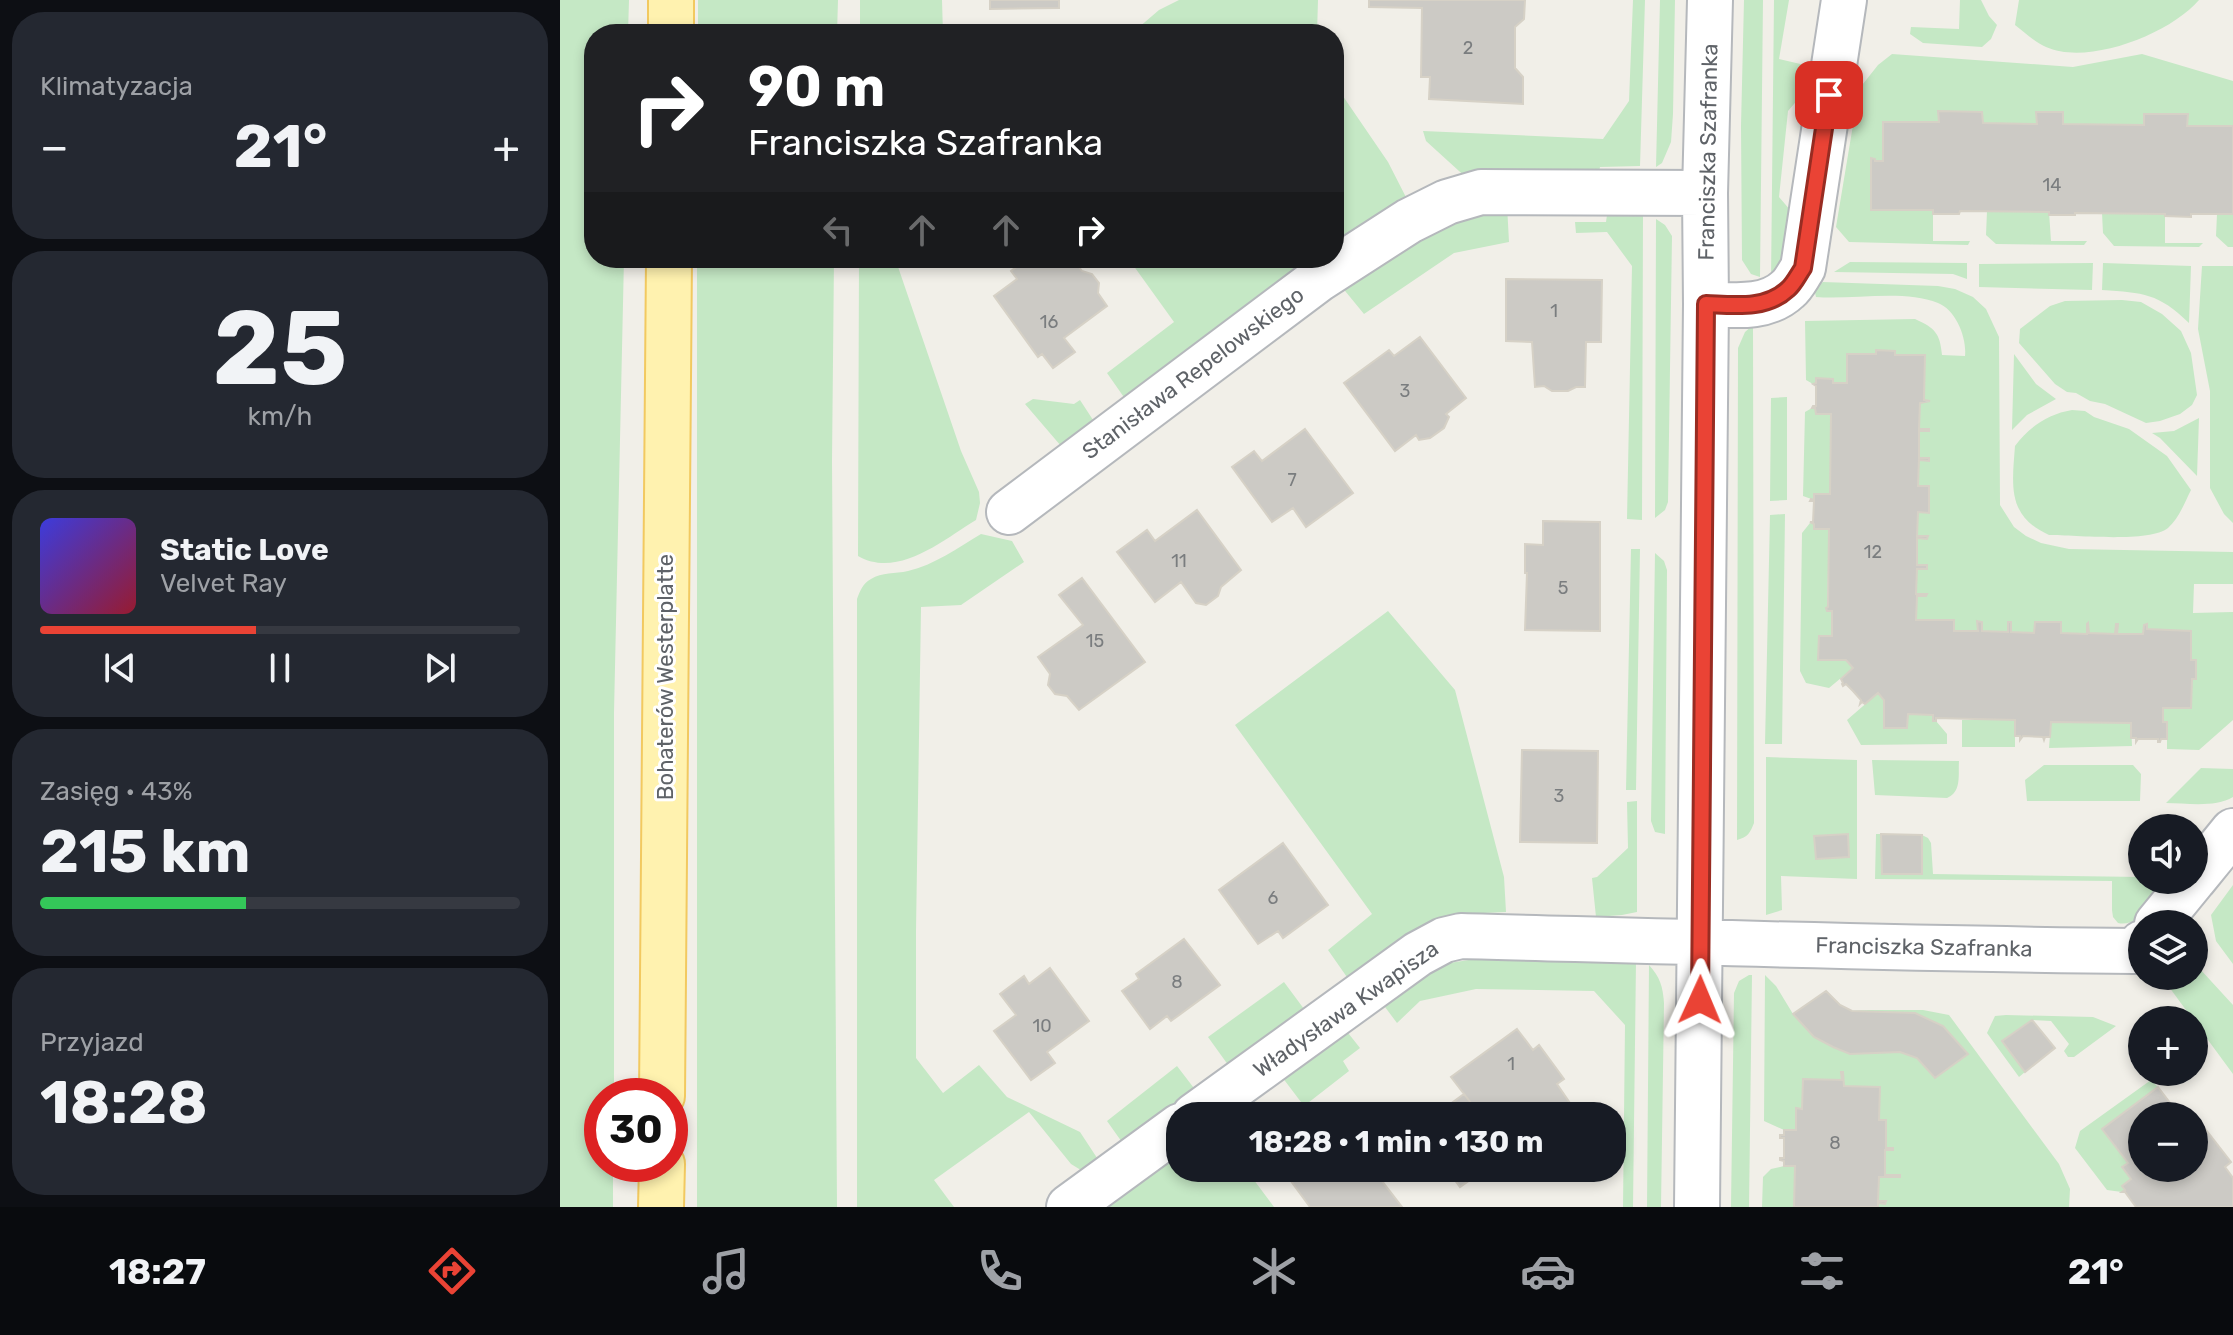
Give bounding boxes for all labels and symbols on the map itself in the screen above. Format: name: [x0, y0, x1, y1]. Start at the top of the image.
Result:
house number: 2: [1463, 37, 1473, 59]
street label: Franciszka Szafranka: [1693, 43, 1723, 261]
pin: [1795, 61, 1863, 129]
house number: 14: [2043, 174, 2061, 196]
street label: Stanisława Repelowskiego: [1077, 281, 1309, 465]
house number: 1: [1550, 300, 1558, 322]
house number: 16: [1040, 311, 1058, 333]
house number: 3: [1400, 380, 1410, 402]
house number: 7: [1287, 469, 1297, 491]
house number: 12: [1864, 541, 1882, 563]
house number: 11: [1171, 550, 1187, 572]
street label: Bohaterów Westerplatte: [652, 554, 679, 800]
house number: 5: [1558, 577, 1568, 599]
house number: 15: [1086, 630, 1104, 652]
house number: 3: [1554, 785, 1564, 807]
house number: 6: [1268, 887, 1279, 909]
street label: Franciszka Szafranka: [1815, 932, 2033, 962]
street label: Władysława Kwapisza: [1248, 935, 1444, 1083]
position arrow: [1658, 958, 1742, 1042]
house number: 8: [1171, 971, 1183, 993]
house number: 10: [1032, 1015, 1052, 1037]
house number: 1: [1507, 1053, 1515, 1075]
speed limit sign: 30: [584, 1078, 688, 1182]
house number: 8: [1829, 1132, 1841, 1154]

